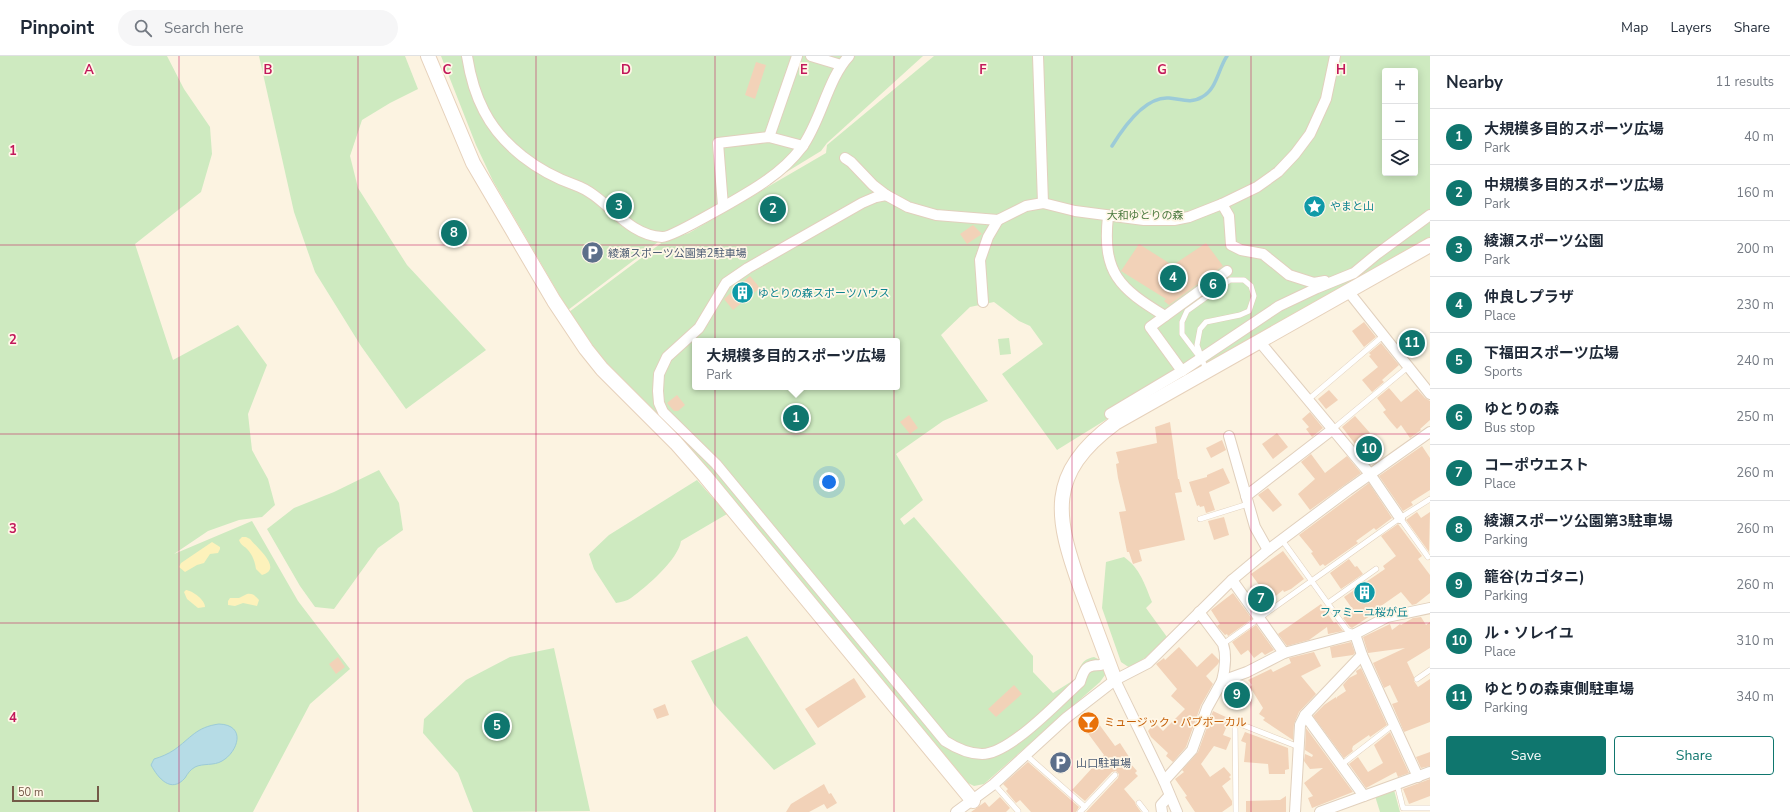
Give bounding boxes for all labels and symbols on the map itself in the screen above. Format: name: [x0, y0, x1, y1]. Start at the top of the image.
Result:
text: A: [84, 61, 94, 79]
text: B: [264, 61, 273, 79]
text: C: [443, 61, 452, 79]
text: D: [621, 61, 631, 79]
text: E: [800, 61, 808, 79]
text: F: [979, 61, 987, 79]
text: G: [1157, 61, 1167, 79]
text: H: [1336, 61, 1346, 79]
text: 1: [9, 142, 17, 160]
pin: 3: [606, 191, 632, 221]
place icon: やまと山: [1301, 193, 1327, 219]
pin: 2: [760, 194, 786, 224]
place label: やまと山: [1330, 199, 1374, 214]
park label: 大和ゆとりの森: [1107, 208, 1184, 223]
pin: 8: [441, 218, 467, 248]
parking icon: 綾瀬スポーツ公園第2駐車場: [579, 240, 605, 266]
place label: 綾瀬スポーツ公園第2駐車場: [608, 246, 746, 261]
pin: 4: [1160, 263, 1186, 293]
pin: 6: [1200, 270, 1226, 300]
building icon: ゆとりの森スポーツハウス: [729, 280, 755, 306]
place label: ゆとりの森スポーツハウス: [758, 286, 890, 301]
pin: 11: [1399, 328, 1425, 358]
text: 2: [9, 331, 17, 349]
pin: 1: [783, 403, 809, 433]
pin: 10: [1356, 434, 1382, 464]
your location: [819, 472, 839, 492]
text: 3: [9, 520, 17, 538]
building icon: ファミーユ桜が丘: [1351, 579, 1377, 605]
pin: 7: [1248, 584, 1274, 614]
place label: ファミーユ桜が丘: [1320, 605, 1408, 620]
pin: 9: [1224, 680, 1250, 710]
text: 4: [9, 709, 17, 727]
bar icon: ミュージック・パブボーカル: [1076, 709, 1102, 735]
pin: 5: [484, 711, 510, 741]
place label: ミュージック・パブボーカル: [1104, 715, 1247, 730]
parking icon: 山口駐車場: [1048, 750, 1074, 776]
place label: 山口駐車場: [1076, 756, 1131, 771]
scale bar: [12, 784, 99, 803]

